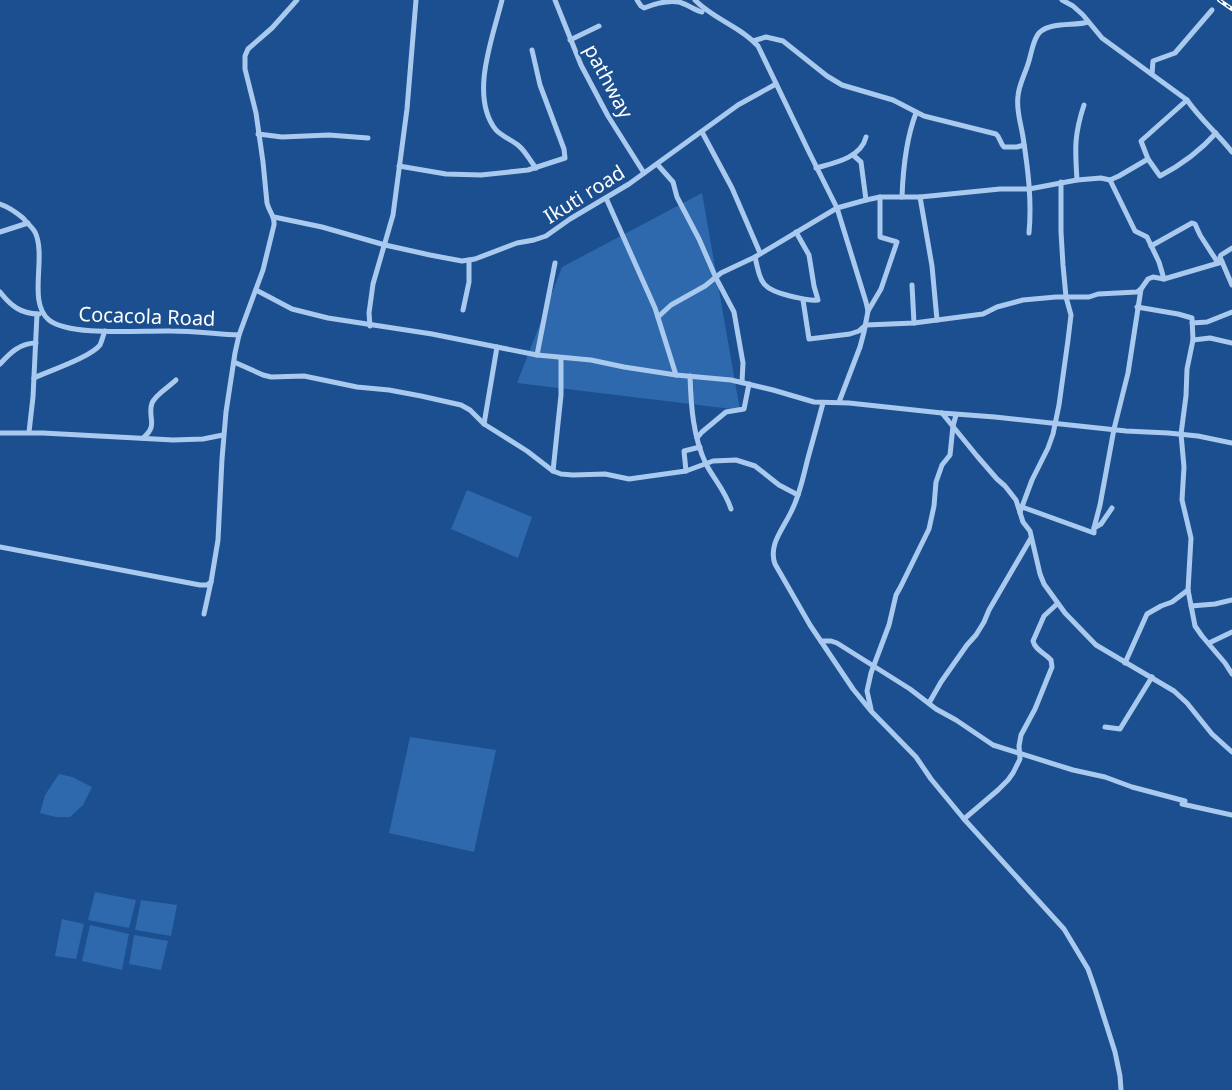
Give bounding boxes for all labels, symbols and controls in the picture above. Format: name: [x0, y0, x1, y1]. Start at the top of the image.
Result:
street label: pathway: [578, 39, 640, 123]
street label: Ikuti road: [538, 158, 630, 230]
street label: Cocacola Road: [78, 300, 216, 332]

